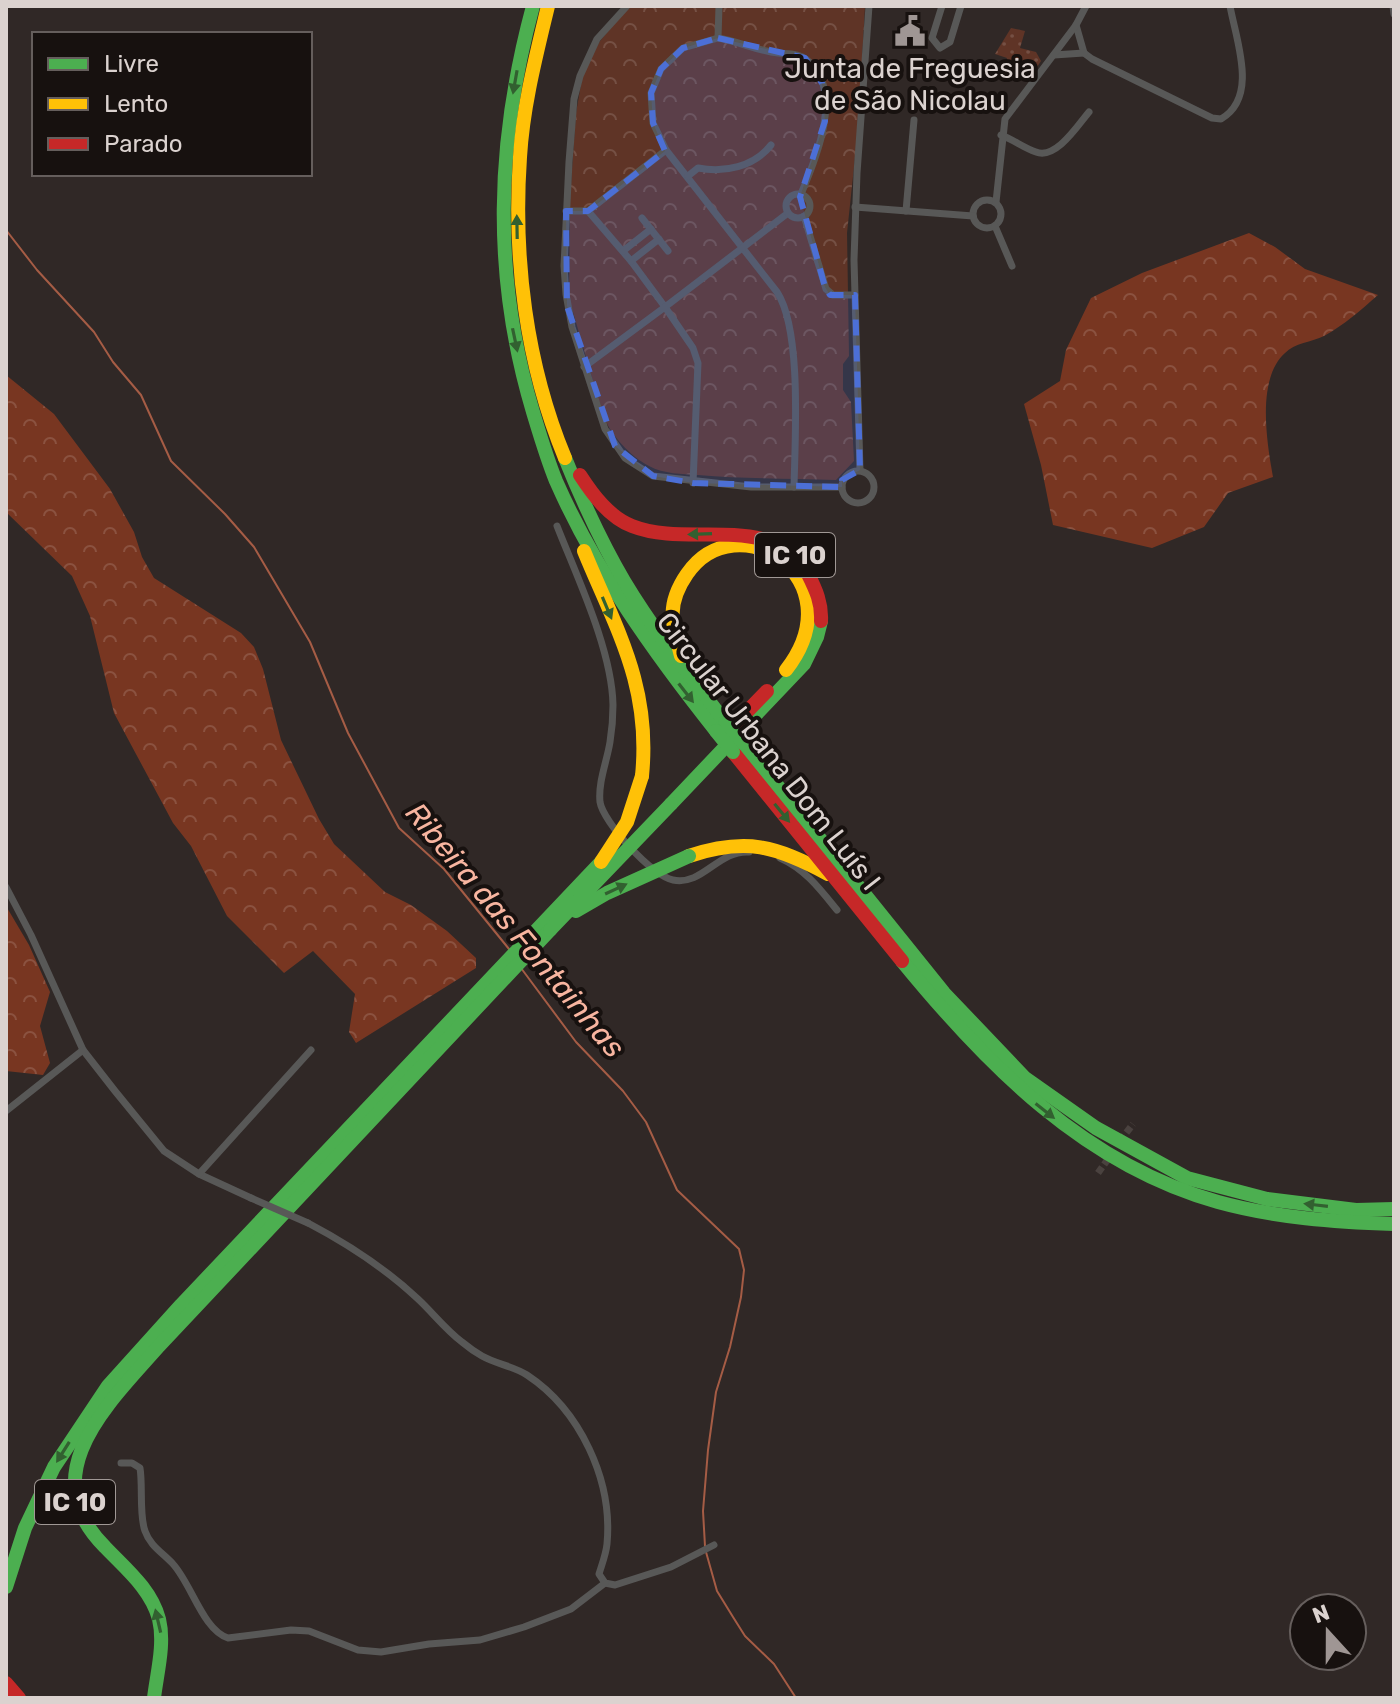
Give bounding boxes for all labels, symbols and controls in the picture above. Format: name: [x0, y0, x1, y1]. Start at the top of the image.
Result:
public building icon: Junta de Freguesia de São Nicolau: [893, 14, 927, 48]
legend: [32, 32, 312, 176]
text: Livre: [104, 50, 159, 78]
place label: Junta de Freguesia de São Nicolau: [784, 52, 1036, 117]
one-way arrow: [509, 70, 521, 95]
text: Lento: [104, 90, 168, 118]
text: Parado: [104, 130, 183, 158]
one-way arrow: [511, 214, 524, 239]
one-way arrow: [509, 328, 521, 353]
one-way arrow: [687, 527, 712, 540]
road number: IC 10: [755, 533, 835, 577]
one-way arrow: [601, 596, 614, 620]
street label: Circular Urbana Dom Luís I: [650, 606, 887, 897]
one-way arrow: [678, 683, 694, 703]
water label: Ribeira das Fontainhas: [398, 795, 632, 1065]
one-way arrow: [773, 803, 790, 823]
one-way arrow: [604, 882, 628, 896]
one-way arrow: [1035, 1102, 1055, 1118]
one-way arrow: [1303, 1198, 1328, 1211]
one-way arrow: [56, 1441, 70, 1463]
road number: IC 10: [35, 1480, 115, 1524]
north arrow: [1288, 1592, 1368, 1672]
text: N: [1309, 1598, 1333, 1629]
one-way arrow: [151, 1608, 164, 1633]

